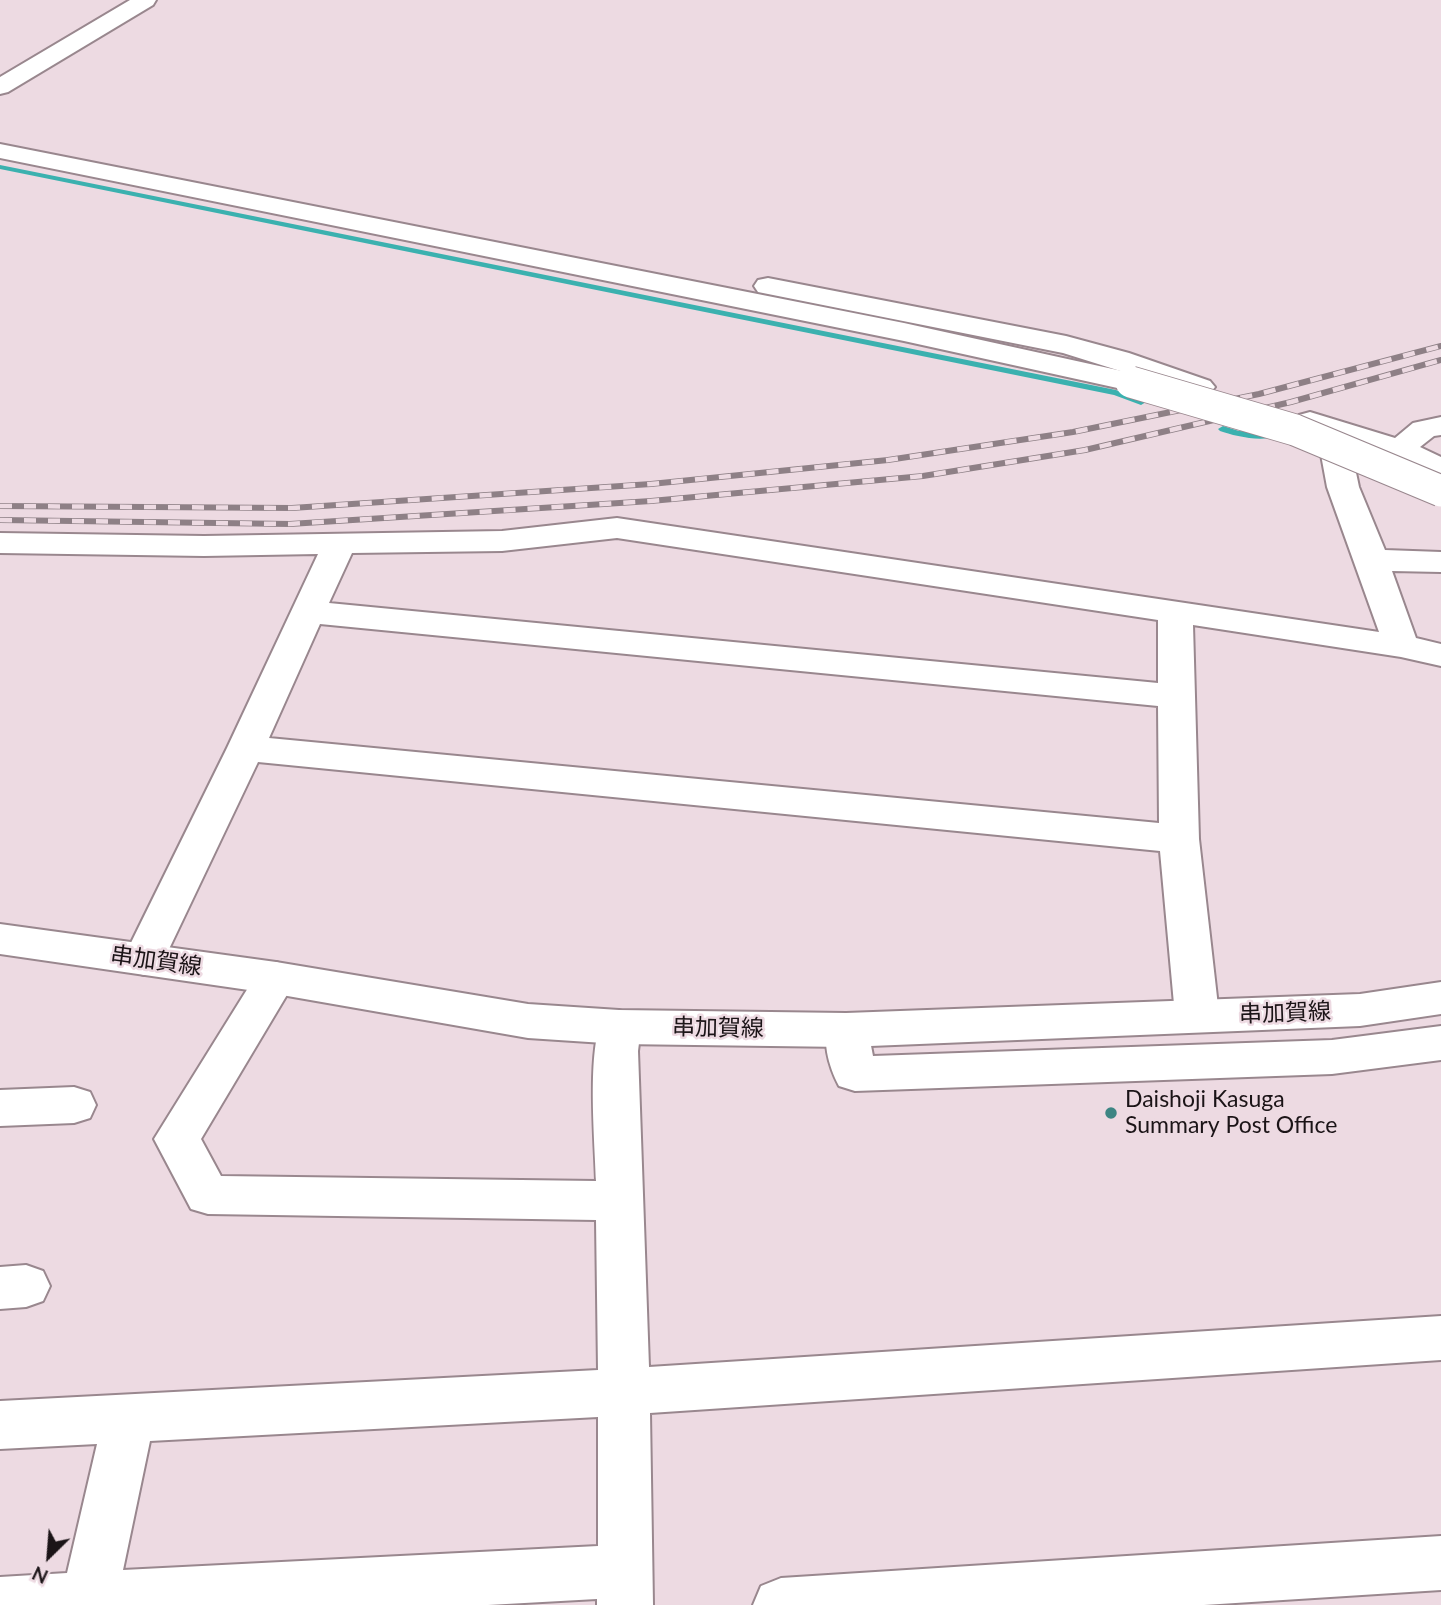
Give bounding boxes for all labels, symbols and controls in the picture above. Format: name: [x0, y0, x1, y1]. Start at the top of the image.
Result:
street label: 串加賀線: [109, 941, 203, 981]
street label: 串加賀線: [1239, 998, 1331, 1028]
street label: 串加賀線: [672, 1013, 764, 1043]
place label: Daishoji Kasuga Summary Post Office: [1125, 1086, 1337, 1140]
marker: Daishoji Kasuga Summary Post Office: [1103, 1105, 1119, 1121]
north arrow: [14, 1521, 84, 1591]
text: N: [28, 1562, 51, 1589]

